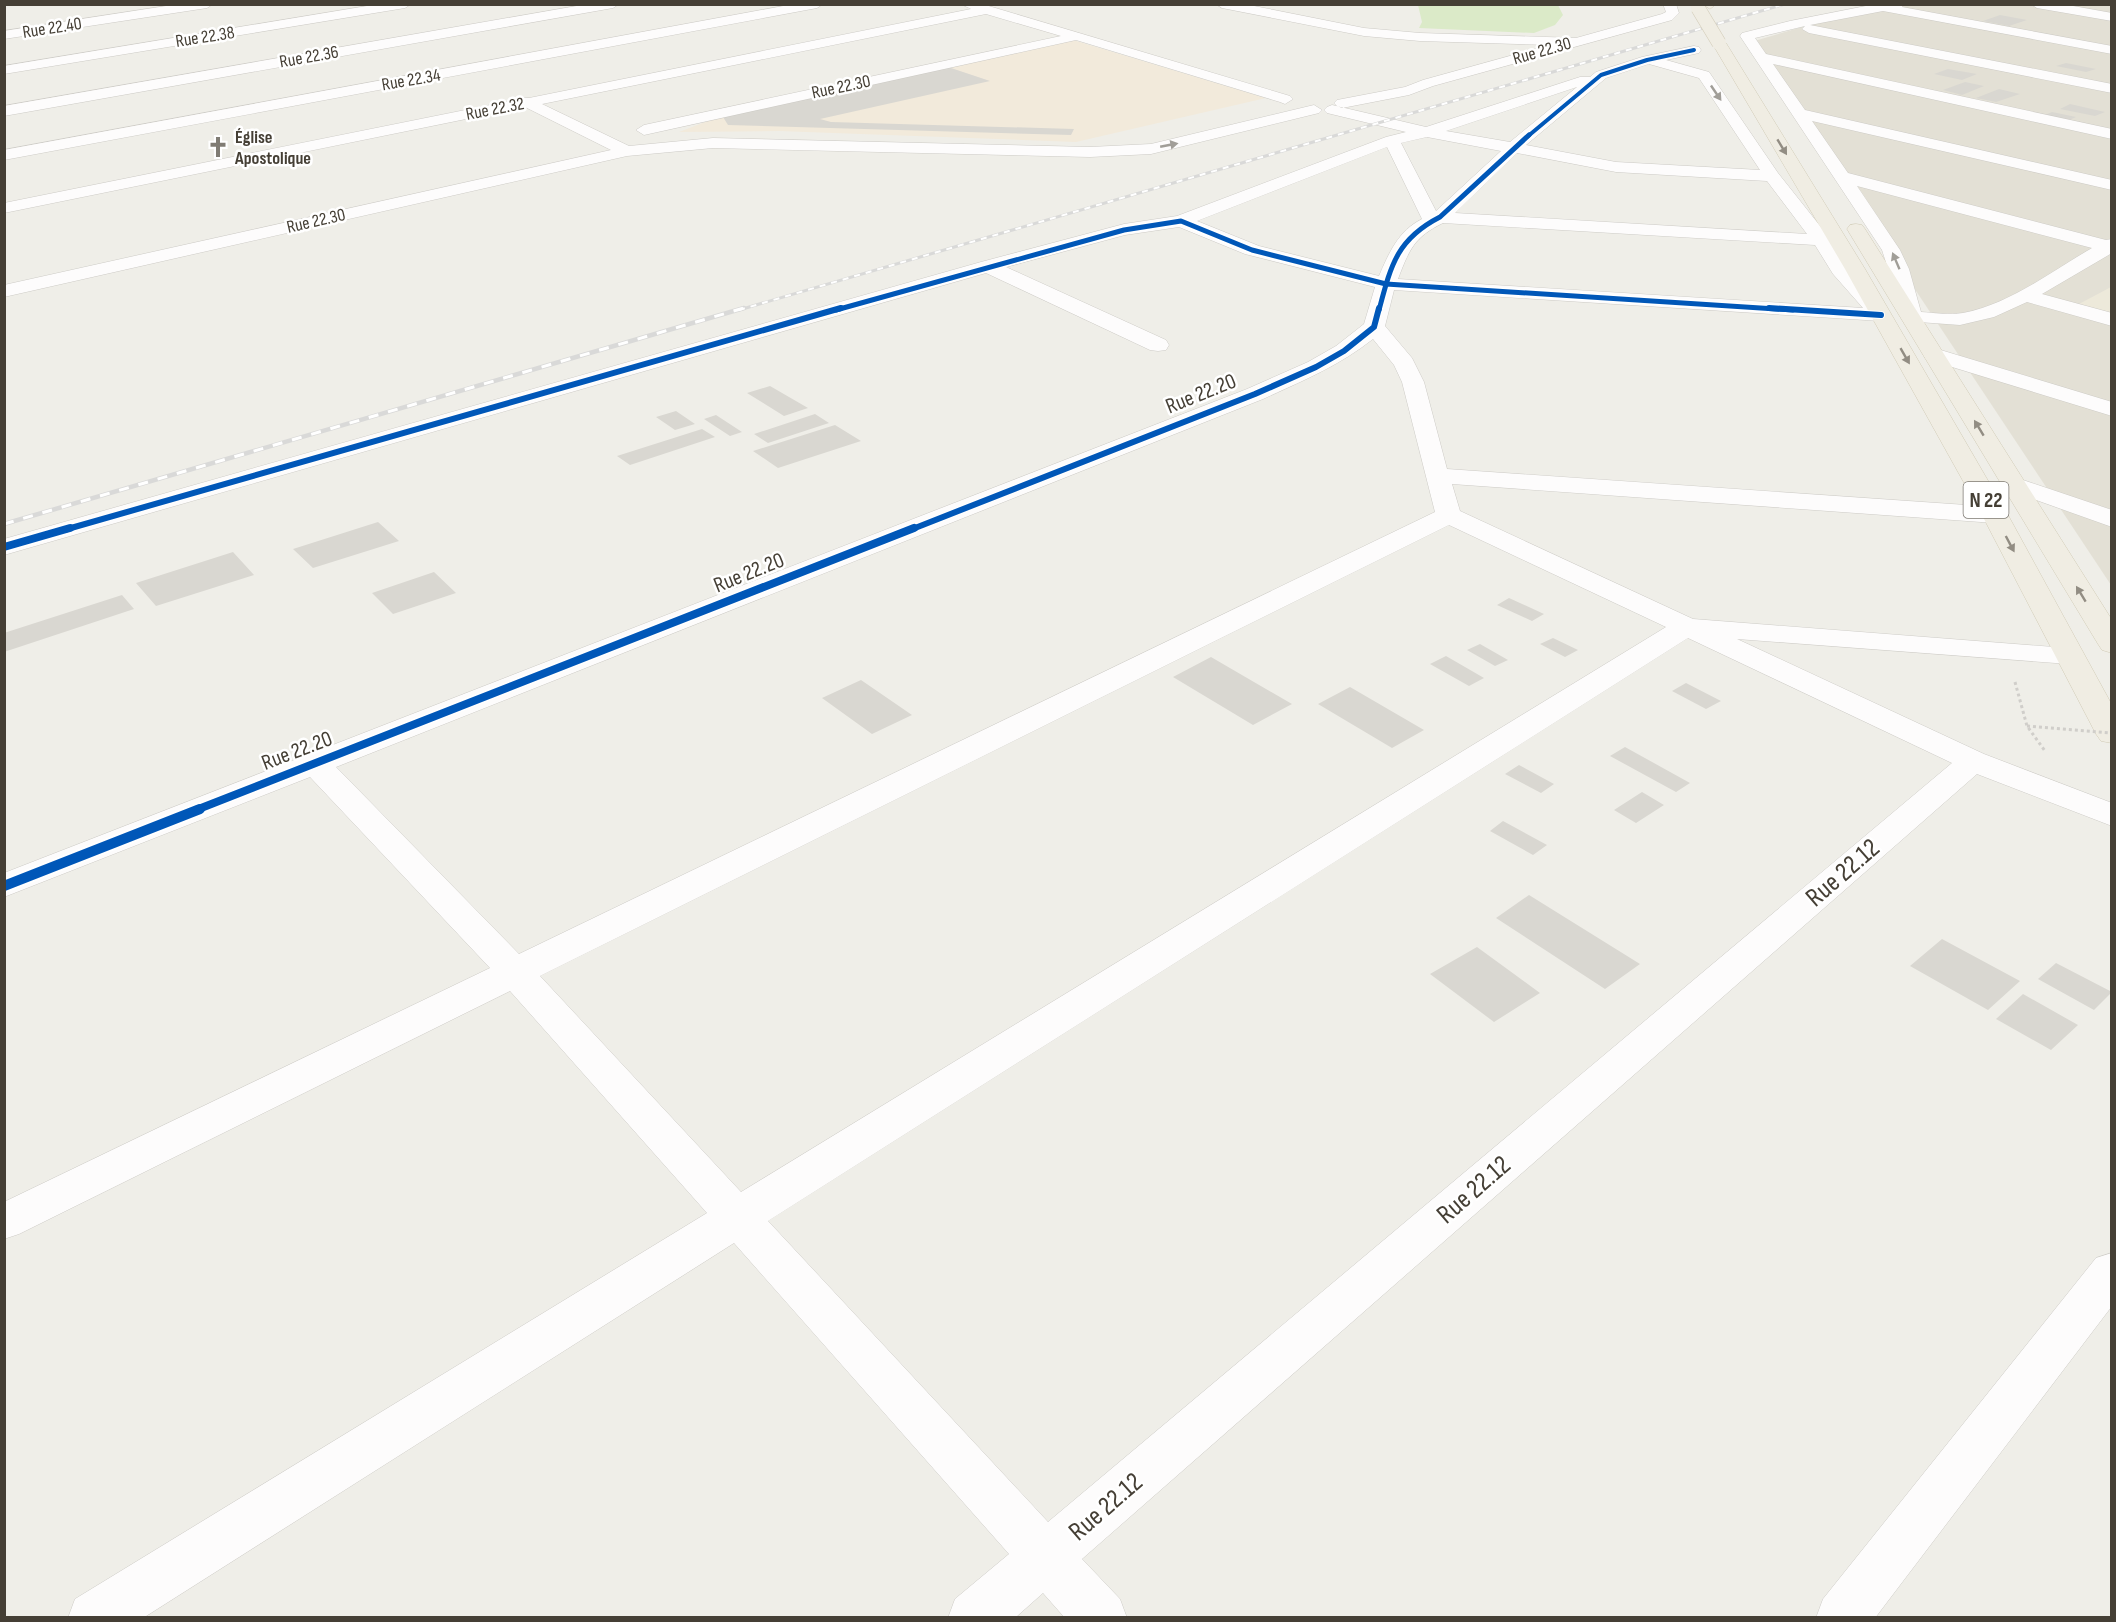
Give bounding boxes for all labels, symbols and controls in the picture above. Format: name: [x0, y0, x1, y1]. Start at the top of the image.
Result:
street label: Rue 22.40: [21, 13, 83, 43]
street label: Rue 22.38: [174, 22, 236, 52]
street label: Rue 22.30: [1510, 33, 1574, 69]
street label: Rue 22.36: [278, 41, 340, 73]
street label: Rue 22.34: [380, 64, 442, 95]
street label: Rue 22.30: [810, 71, 872, 103]
one-way arrow: [1710, 84, 1721, 101]
street label: Rue 22.32: [464, 93, 526, 125]
place label: Église Apostolique: [234, 127, 311, 169]
church icon: Église Apostolique: [206, 135, 230, 159]
one-way arrow: [1776, 139, 1787, 155]
one-way arrow: [1160, 140, 1179, 149]
street label: Rue 22.30: [285, 204, 347, 238]
one-way arrow: [1890, 252, 1900, 270]
one-way arrow: [1899, 348, 1910, 364]
street label: Rue 22.20: [1162, 368, 1240, 420]
one-way arrow: [1974, 420, 1985, 436]
road number: N 22: [1964, 482, 2008, 518]
one-way arrow: [2006, 536, 2015, 553]
street label: Rue 22.20: [710, 547, 788, 599]
one-way arrow: [2075, 586, 2086, 602]
street label: Rue 22.20: [258, 725, 336, 777]
street label: Rue 22.12: [1800, 832, 1886, 914]
street label: Rue 22.12: [1431, 1149, 1517, 1231]
street label: Rue 22.12: [1063, 1466, 1149, 1548]

